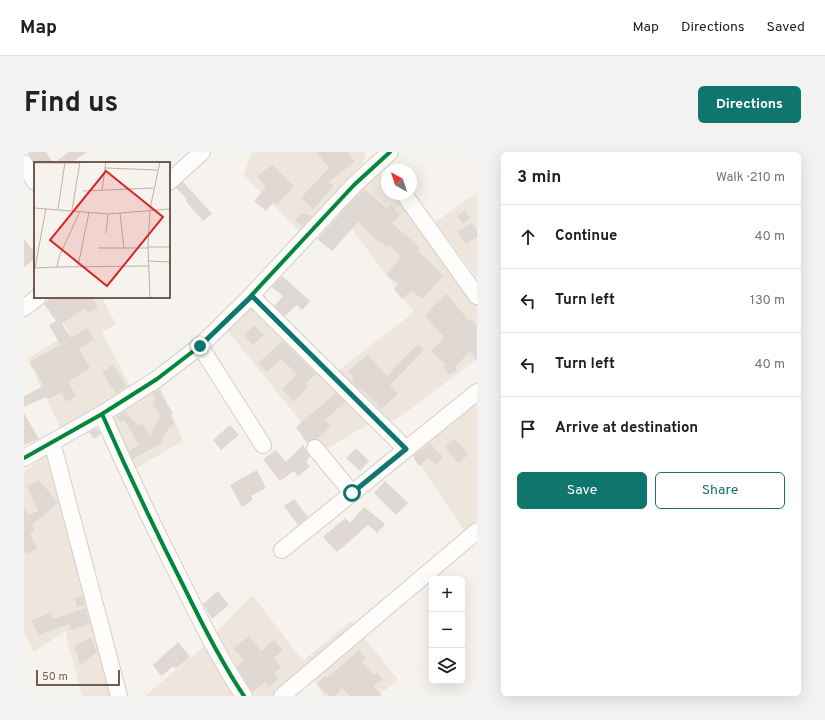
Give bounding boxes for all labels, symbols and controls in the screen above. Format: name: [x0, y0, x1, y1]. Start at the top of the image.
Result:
text: Map: [20, 16, 57, 40]
text: Map: [633, 19, 659, 36]
text: Directions: [681, 19, 745, 36]
text: Saved: [767, 19, 805, 36]
text: Find us: [24, 86, 118, 122]
button: Directions: [698, 86, 801, 123]
inset map: [34, 162, 170, 298]
north arrow: [381, 164, 417, 200]
text: 3 min: [517, 167, 561, 189]
text: Walk · 210 m: [716, 170, 785, 186]
icon: ahead: [517, 226, 539, 248]
text: Continue: [555, 227, 617, 246]
text: 40 m: [755, 229, 785, 245]
icon: left: [517, 290, 539, 312]
text: Turn left: [555, 291, 615, 310]
text: 130 m: [750, 293, 785, 309]
route end: [191, 337, 209, 355]
icon: left: [517, 354, 539, 376]
text: Turn left: [555, 355, 615, 374]
text: 40 m: [755, 357, 785, 373]
icon: arrive: [517, 418, 539, 440]
text: Arrive at destination: [555, 419, 698, 438]
button: Save: [517, 472, 647, 509]
button: Share: [655, 472, 785, 509]
route start: [343, 484, 361, 502]
map controls: [429, 576, 465, 684]
button: +: [429, 576, 465, 612]
button: −: [429, 612, 465, 648]
button: layers: [429, 648, 465, 684]
scale bar: [36, 668, 120, 687]
text: 50 m: [42, 670, 68, 684]

